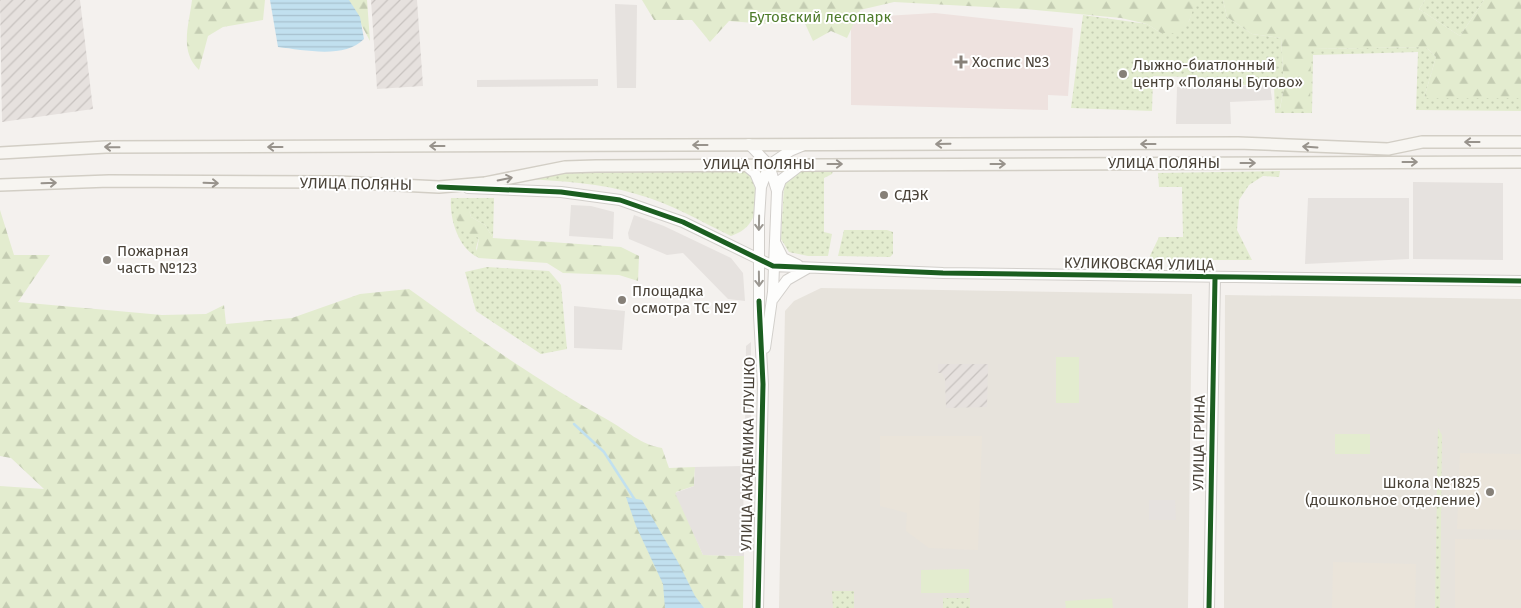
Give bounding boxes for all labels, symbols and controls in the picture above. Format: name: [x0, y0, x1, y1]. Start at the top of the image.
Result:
park label: Бутовский лесопарк: [749, 8, 892, 26]
place label: Хоспис №3: [972, 53, 1049, 71]
marker: Хоспис №3: [954, 55, 968, 69]
place label: Лыжно-биатлонный центр «Поляны Бутово»: [1133, 56, 1303, 91]
marker: Лыжно-биатлонный центр «Поляны Бутово»: [1117, 68, 1129, 80]
one-way arrow: [1465, 137, 1481, 147]
one-way arrow: [935, 139, 951, 149]
one-way arrow: [1140, 139, 1156, 149]
one-way arrow: [693, 140, 709, 150]
one-way arrow: [430, 141, 446, 151]
one-way arrow: [105, 142, 121, 152]
one-way arrow: [267, 142, 284, 152]
one-way arrow: [1303, 142, 1319, 152]
street label: УЛИЦА ПОЛЯНЫ: [1108, 154, 1220, 172]
street label: УЛИЦА ПОЛЯНЫ: [703, 155, 815, 173]
one-way arrow: [1402, 157, 1418, 167]
one-way arrow: [1240, 158, 1256, 168]
one-way arrow: [827, 159, 843, 169]
one-way arrow: [990, 159, 1006, 168]
one-way arrow: [496, 173, 512, 183]
street label: УЛИЦА ПОЛЯНЫ: [300, 174, 412, 194]
one-way arrow: [40, 178, 56, 188]
one-way arrow: [203, 178, 219, 187]
place label: СДЭК: [894, 186, 929, 204]
marker: СДЭК: [878, 189, 890, 201]
one-way arrow: [754, 215, 763, 231]
place label: Пожарная часть №123: [117, 242, 197, 277]
marker: Пожарная часть №123: [101, 254, 113, 266]
street label: КУЛИКОВСКАЯ УЛИЦА: [1064, 254, 1215, 274]
one-way arrow: [754, 271, 764, 287]
place label: Площадка осмотра ТС №7: [632, 282, 737, 317]
marker: Площадка осмотра ТС №7: [616, 294, 628, 306]
street label: УЛИЦА АКАДЕМИКА ГЛУШКО: [737, 357, 759, 551]
street label: УЛИЦА ГРИНА: [1189, 395, 1209, 491]
place label: Школа №1825 (дошкольное отделение): [1305, 474, 1480, 509]
marker: Школа №1825 (дошкольное отделение): [1484, 486, 1496, 498]

